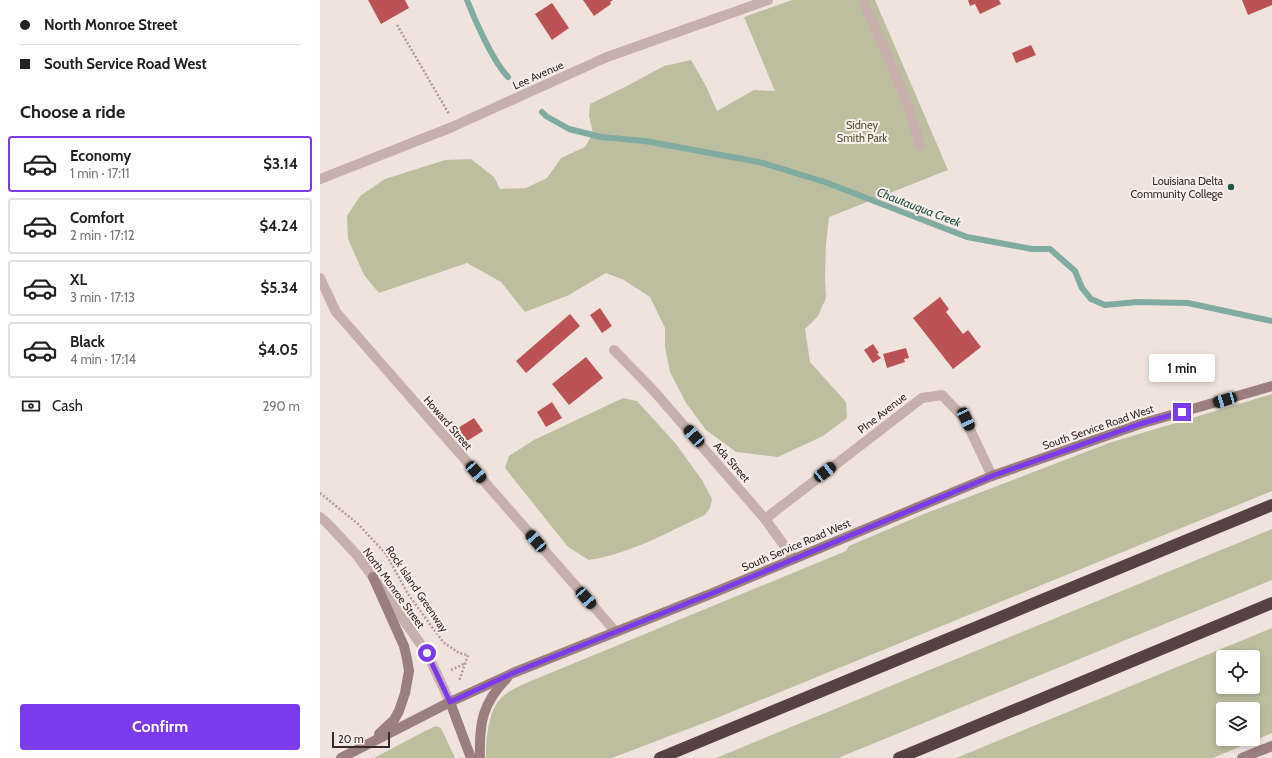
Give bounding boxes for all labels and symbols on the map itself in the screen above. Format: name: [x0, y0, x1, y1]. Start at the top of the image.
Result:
street label: Lee Avenue: [510, 57, 566, 92]
park label: Sidney Smith Park: [837, 118, 887, 145]
place label: Louisiana Delta Community College: [1130, 174, 1224, 201]
marker: Louisiana Delta Community College: [1226, 182, 1236, 192]
water label: Chautauqua Creek: [875, 184, 964, 230]
callout: 1 min: [1149, 354, 1215, 382]
street label: PIne Avenue: [855, 389, 910, 436]
car: [1212, 391, 1238, 409]
street label: Howard Street: [421, 393, 475, 453]
street label: South Service Road West: [1040, 401, 1156, 453]
route end: [1173, 403, 1191, 421]
car: [955, 406, 977, 432]
car: [682, 423, 706, 449]
street label: Ada Street: [711, 439, 753, 485]
car: [464, 459, 488, 485]
car: [812, 460, 838, 484]
street label: South Service Road West: [739, 516, 853, 574]
car: [524, 528, 548, 554]
street label: Rock Island Greenway: [383, 543, 451, 635]
street label: North Monroe Street: [360, 545, 428, 631]
car: [574, 585, 598, 611]
route start: [418, 644, 436, 662]
scale bar: [332, 730, 390, 749]

